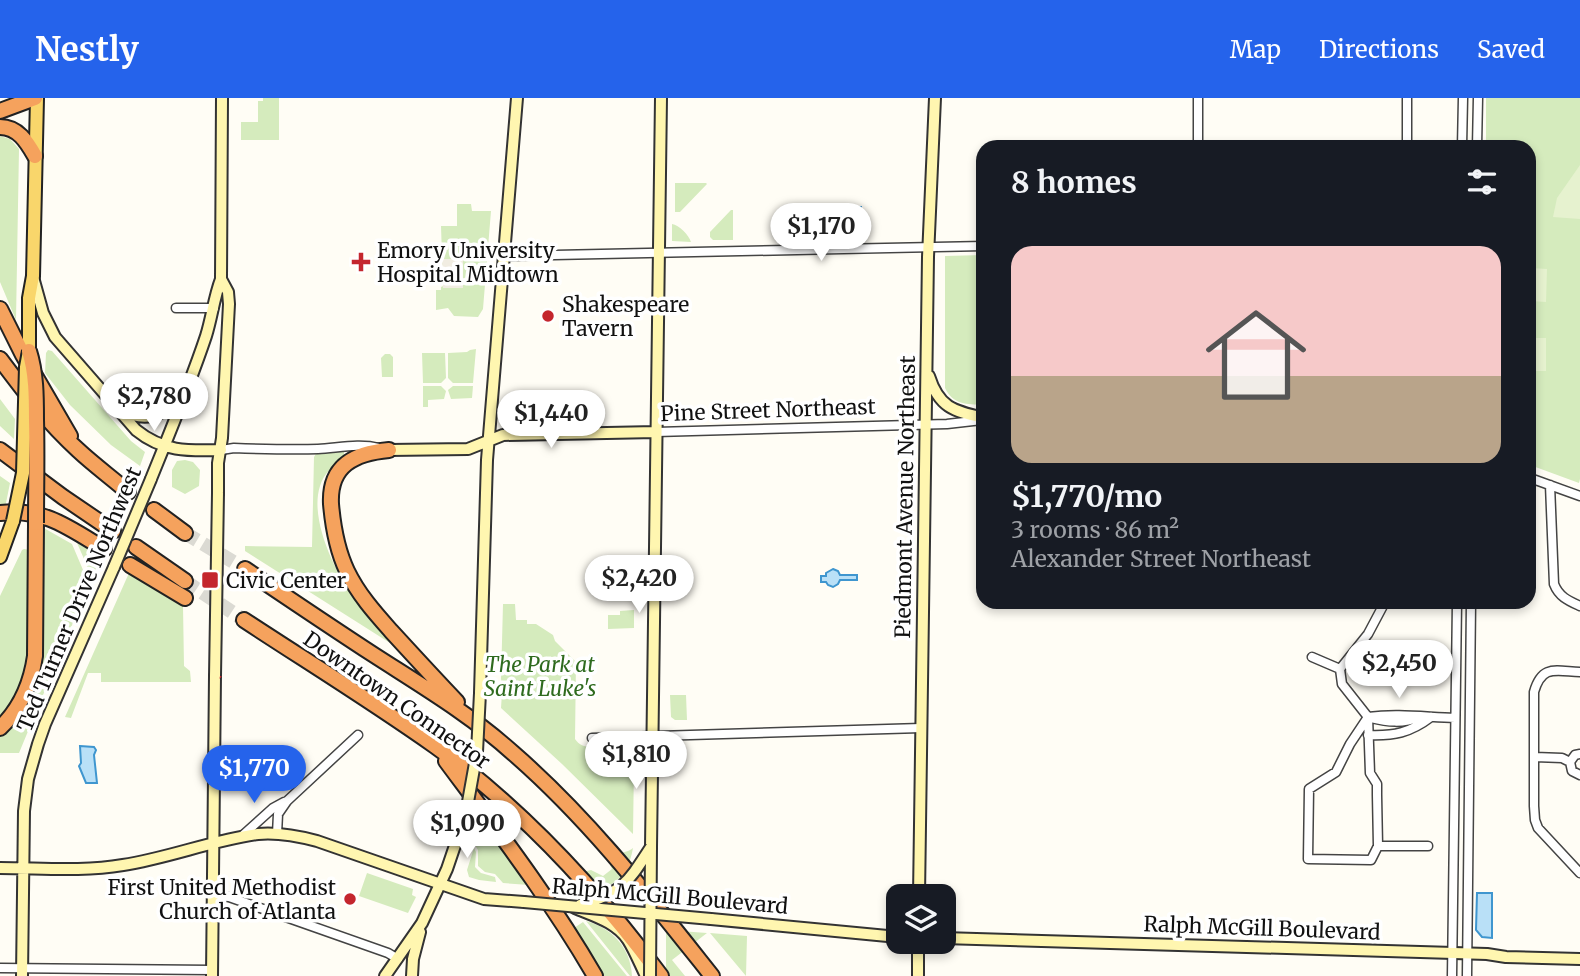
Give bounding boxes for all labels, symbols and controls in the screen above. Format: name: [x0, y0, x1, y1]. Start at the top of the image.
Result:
text: Nestly: [35, 29, 139, 70]
text: Map: [1230, 34, 1281, 65]
text: Directions: [1319, 34, 1439, 65]
text: Saved: [1477, 34, 1545, 65]
text: 8 homes: [1011, 163, 1137, 201]
icon: filters: [1463, 163, 1501, 201]
pin: $1,170: [764, 204, 878, 263]
text: $1,170: [786, 211, 856, 240]
place label: Emory University Hospital Midtown: [377, 237, 559, 288]
marker: Emory University Hospital Midtown: [351, 252, 371, 272]
place label: Shakespeare Tavern: [562, 291, 689, 342]
icon: home: [1193, 292, 1319, 418]
marker: Shakespeare Tavern: [540, 308, 556, 324]
street label: Piedmont Avenue Northeast: [889, 355, 921, 639]
pin: $2,780: [97, 374, 211, 433]
text: $2,780: [116, 381, 192, 410]
pin: $1,440: [494, 390, 608, 450]
street label: Pine Street Northeast: [660, 393, 876, 427]
text: $1,440: [513, 398, 589, 427]
street label: Ted Turner Drive Northwest: [11, 462, 147, 736]
text: $1,770/mo: [1011, 477, 1162, 515]
text: 3 rooms · 86 m²: [1011, 515, 1179, 544]
text: Alexander Street Northeast: [1011, 544, 1311, 573]
pin: $2,420: [582, 556, 696, 615]
text: $2,420: [601, 563, 677, 592]
place label: Civic Center: [226, 567, 346, 594]
marker: Civic Center: [200, 570, 220, 590]
street label: Downtown Connector: [298, 625, 496, 775]
pin: $2,450: [1342, 640, 1456, 700]
text: $2,450: [1361, 648, 1437, 677]
park label: The Park at Saint Luke's: [484, 651, 596, 702]
pin: $1,810: [579, 732, 693, 791]
text: $1,810: [601, 739, 671, 768]
pin: $1,770: [197, 746, 311, 805]
text: $1,770: [218, 753, 290, 782]
pin: $1,090: [410, 800, 524, 860]
text: $1,090: [429, 808, 505, 837]
street label: Ralph McGill Boulevard: [551, 872, 790, 920]
place label: First United Methodist Church of Atlanta: [107, 874, 336, 925]
map controls: [886, 884, 956, 954]
button: layers: [886, 884, 956, 954]
marker: First United Methodist Church of Atlanta: [342, 891, 358, 907]
street label: Ralph McGill Boulevard: [1143, 910, 1381, 946]

